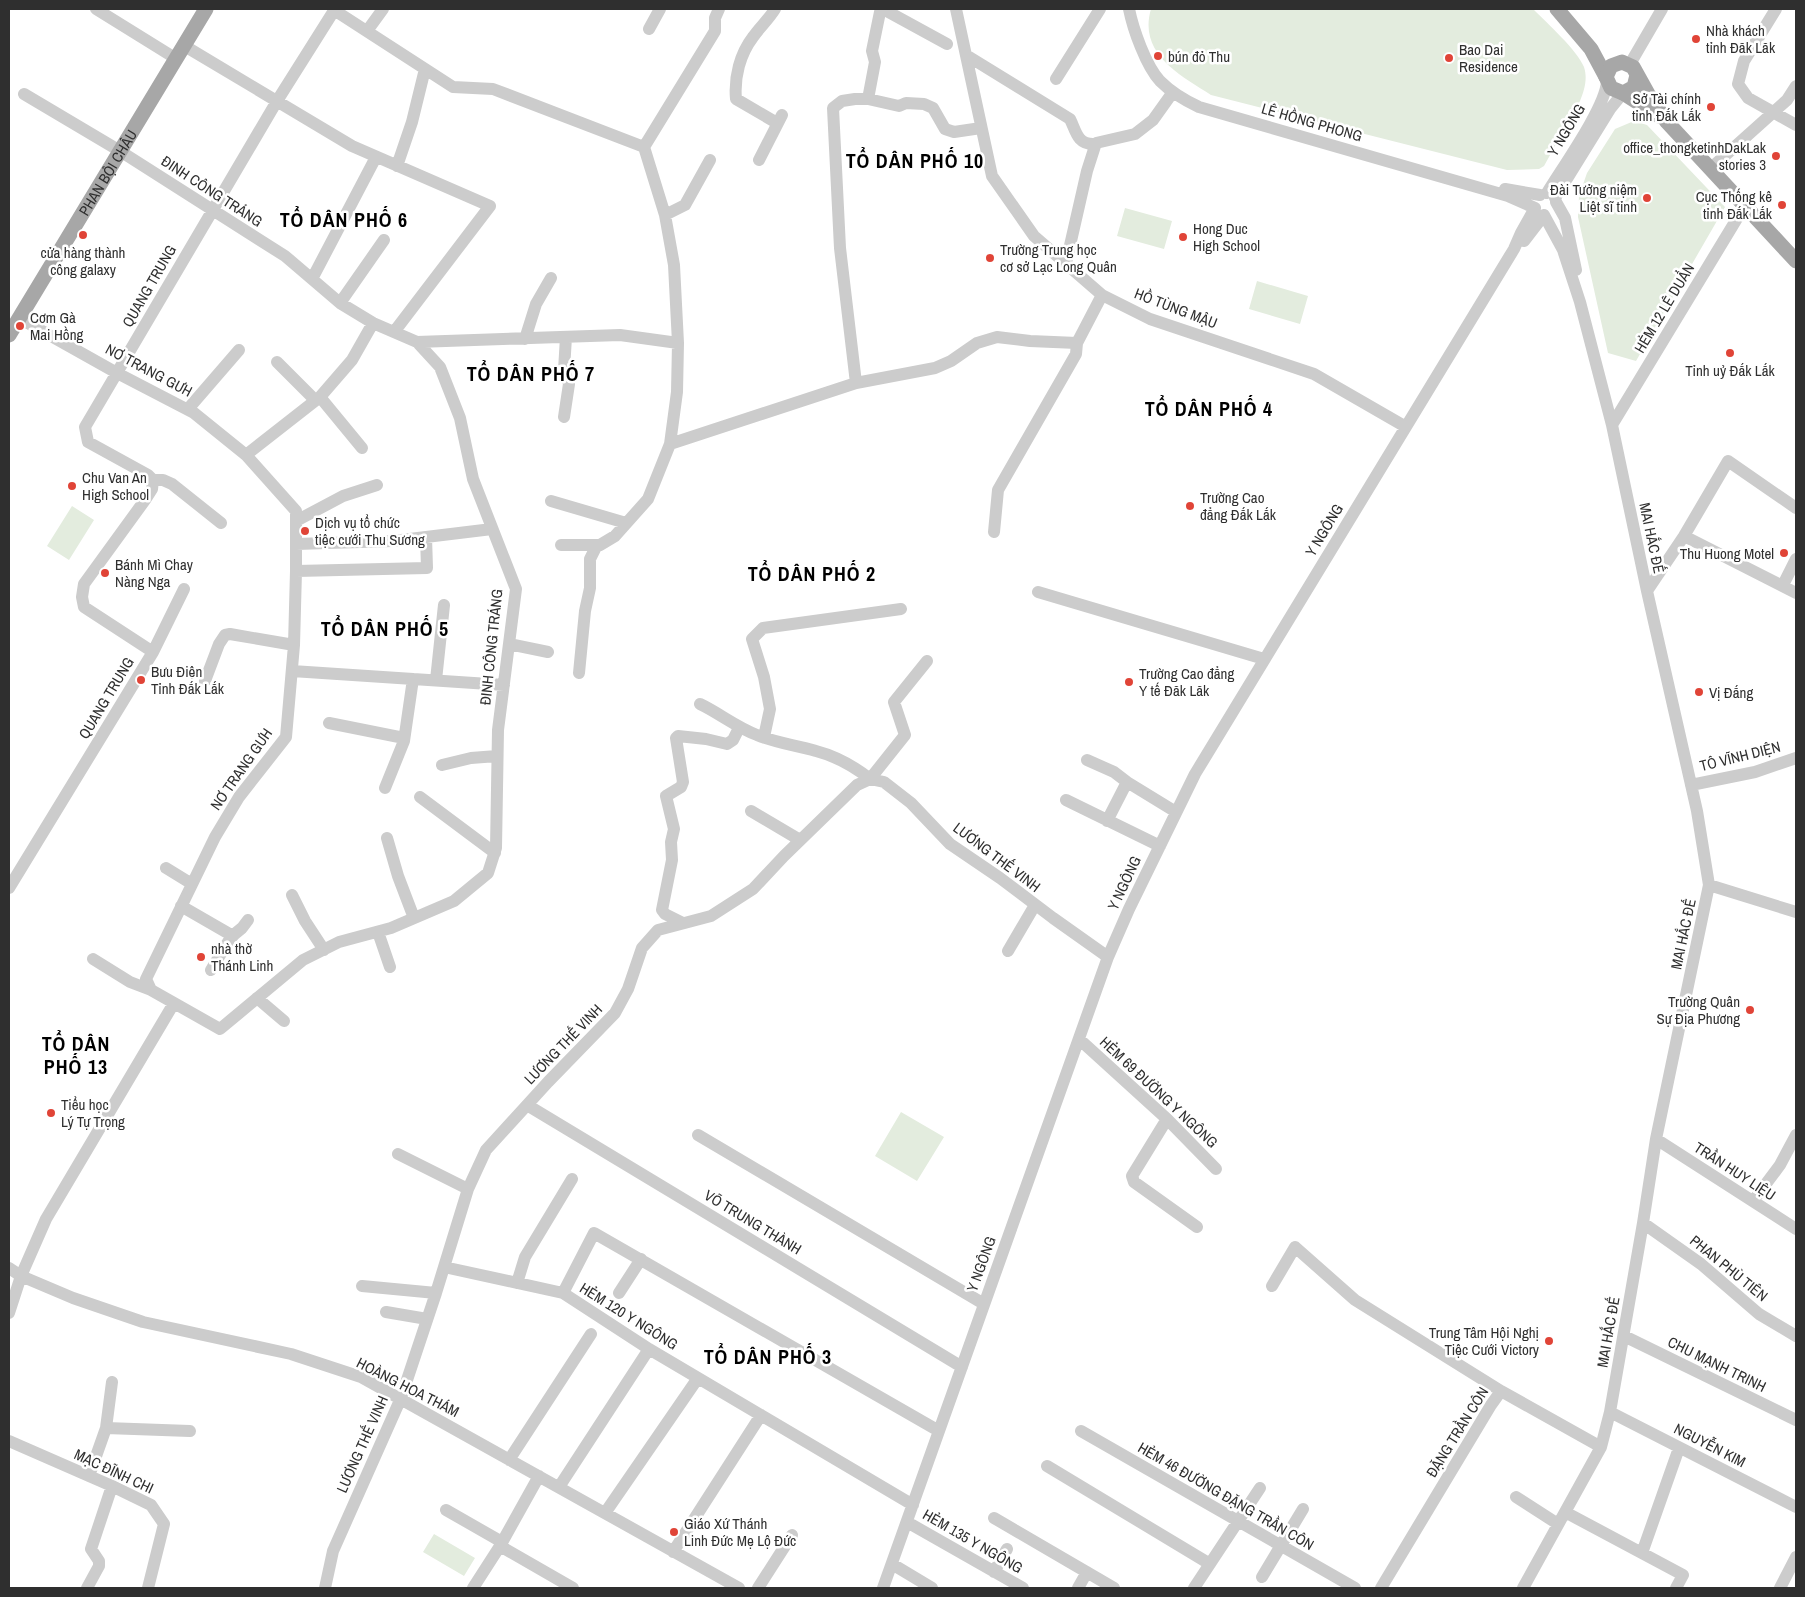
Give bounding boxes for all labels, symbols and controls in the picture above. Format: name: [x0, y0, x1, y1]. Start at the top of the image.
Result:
place label: Nhà khách tỉnh Đăk Lăk: [1706, 20, 1776, 58]
marker: Nhà khách tỉnh Đăk Lăk: [1690, 33, 1702, 45]
place label: Bao Dai Residence: [1459, 39, 1518, 77]
place label: bún đỏ Thu: [1168, 46, 1230, 67]
marker: bún đỏ Thu: [1152, 50, 1164, 62]
marker: Bao Dai Residence: [1443, 52, 1455, 64]
place label: Sở Tài chính tỉnh Đắk Lắk: [1632, 88, 1702, 126]
street label: LÊ HỒNG PHONG: [1259, 98, 1365, 146]
street label: Y NGÔNG: [1542, 100, 1590, 160]
marker: Sở Tài chính tỉnh Đắk Lắk: [1705, 101, 1717, 113]
street label: PHAN BỘI CHÂU: [73, 125, 141, 219]
place label: office_thongketinhDakLak stories 3: [1623, 137, 1767, 175]
district label: TỔ DÂN PHỐ 10: [846, 147, 984, 174]
street label: ĐINH CÔNG TRÁNG: [157, 150, 267, 232]
marker: office_thongketinhDakLak stories 3: [1770, 150, 1782, 162]
place label: Đài Tưởng niệm Liệt sĩ tỉnh: [1550, 179, 1637, 217]
place label: Cục Thống kê tỉnh Đắk Lắk: [1696, 186, 1773, 224]
marker: Đài Tưởng niệm Liệt sĩ tỉnh: [1641, 192, 1653, 204]
marker: Cục Thống kê tỉnh Đắk Lắk: [1776, 199, 1788, 211]
district label: TỔ DÂN PHỐ 6: [280, 206, 408, 233]
place label: Hong Duc High School: [1193, 218, 1260, 256]
marker: cửa hàng thành công galaxy: [77, 229, 89, 241]
marker: Hong Duc High School: [1177, 231, 1189, 243]
place label: Trường Trung học cơ sở Lạc Long Quân: [1000, 239, 1117, 277]
street label: QUANG TRUNG: [117, 241, 181, 331]
place label: cửa hàng thành công galaxy: [41, 242, 125, 280]
marker: Trường Trung học cơ sở Lạc Long Quân: [984, 252, 996, 264]
street label: HẺM 12 LÊ DUẨN: [1629, 259, 1699, 357]
street label: HỒ TÙNG MẬU: [1132, 283, 1220, 333]
place label: Cơm Gà Mai Hồng: [30, 307, 83, 345]
marker: Cơm Gà Mai Hồng: [14, 320, 26, 332]
street label: NƠ TRANG GƯH: [102, 338, 196, 402]
marker: Tỉnh uỷ Đắk Lắk: [1724, 347, 1736, 359]
district label: TỔ DÂN PHỐ 7: [467, 360, 595, 387]
place label: Tỉnh uỷ Đắk Lắk: [1685, 360, 1775, 381]
district label: TỔ DÂN PHỐ 4: [1145, 395, 1273, 422]
place label: Chu Van An High School: [82, 467, 149, 505]
marker: Chu Van An High School: [66, 480, 78, 492]
place label: Trường Cao đẳng Đắk Lắk: [1200, 487, 1277, 525]
marker: Trường Cao đẳng Đắk Lắk: [1184, 500, 1196, 512]
street label: Y NGÔNG: [1300, 500, 1348, 560]
street label: MAI HẮC ĐẾ: [1634, 501, 1670, 575]
place label: Dịch vụ tổ chức tiệc cưới Thu Sương: [315, 512, 425, 550]
marker: Dịch vụ tổ chức tiệc cưới Thu Sương: [299, 525, 311, 537]
place label: Thu Huong Motel: [1680, 543, 1774, 564]
marker: Thu Huong Motel: [1778, 547, 1790, 559]
place label: Bánh Mì Chay Nàng Nga: [115, 554, 194, 592]
district label: TỔ DÂN PHỐ 2: [748, 560, 876, 587]
marker: Bánh Mì Chay Nàng Nga: [99, 567, 111, 579]
street label: ĐINH CÔNG TRÁNG: [474, 588, 508, 706]
district label: TỔ DÂN PHỐ 5: [321, 615, 449, 642]
street label: QUANG TRUNG: [73, 653, 139, 743]
place label: Bưu Điện Tỉnh Đắk Lắk: [151, 661, 225, 699]
place label: Trường Cao đẳng Y tế Đăk Lăk: [1139, 663, 1234, 701]
marker: Bưu Điện Tỉnh Đắk Lắk: [135, 674, 147, 686]
marker: Trường Cao đẳng Y tế Đăk Lăk: [1123, 676, 1135, 688]
place label: Vị Đắng: [1709, 682, 1753, 703]
marker: Vị Đắng: [1693, 686, 1705, 698]
street label: NƠ TRANG GƯH: [205, 724, 277, 814]
street label: TÔ VĨNH DIỆN: [1697, 736, 1783, 776]
street label: LƯƠNG THẾ VINH: [949, 817, 1045, 897]
street label: Y NGÔNG: [1102, 852, 1146, 914]
street label: MAI HẮC ĐẾ: [1665, 897, 1701, 971]
place label: nhà thờ Thánh Linh: [211, 938, 273, 976]
marker: nhà thờ Thánh Linh: [195, 951, 207, 963]
place label: Trường Quân Sự Địa Phương: [1657, 991, 1740, 1029]
street label: LƯƠNG THẾ VINH: [519, 999, 607, 1089]
marker: Trường Quân Sự Địa Phương: [1744, 1004, 1756, 1016]
district label: TỔ DÂN PHỐ 13: [42, 1030, 110, 1080]
street label: HẺM 69 ĐƯỜNG Y NGÔNG: [1095, 1032, 1223, 1152]
place label: Tiểu học Lý Tự Trọng: [61, 1094, 125, 1132]
marker: Tiểu học Lý Tự Trọng: [45, 1107, 57, 1119]
street label: TRẦN HUY LIỆU: [1690, 1137, 1780, 1205]
street label: VÕ TRUNG THÀNH: [700, 1185, 806, 1259]
street label: PHAN PHÙ TIÊN: [1686, 1230, 1772, 1306]
street label: Y NGÔNG: [961, 1233, 1001, 1295]
street label: HẺM 120 Y NGÔNG: [576, 1277, 682, 1355]
street label: MAI HẮC ĐẾ: [1591, 1295, 1625, 1369]
place label: Trung Tâm Hội Nghị Tiệc Cưới Victory: [1429, 1322, 1540, 1360]
street label: CHU MẠNH TRINH: [1664, 1331, 1770, 1397]
marker: Trung Tâm Hội Nghị Tiệc Cưới Victory: [1543, 1335, 1555, 1347]
district label: TỔ DÂN PHỐ 3: [704, 1343, 832, 1370]
street label: HOÀNG HOA THÁM: [353, 1352, 463, 1422]
street label: ĐẶNG TRẦN CÔN: [1421, 1383, 1493, 1481]
street label: LƯƠNG THẾ VINH: [331, 1392, 393, 1496]
street label: NGUYỄN KIM: [1671, 1418, 1749, 1472]
street label: HẺM 46 ĐƯỜNG ĐẶNG TRẦN CÔN: [1134, 1437, 1318, 1555]
street label: MẠC ĐĨNH CHI: [71, 1443, 157, 1499]
street label: HẺM 135 Y NGÔNG: [919, 1504, 1027, 1578]
place label: Giáo Xứ Thánh Linh Đức Mẹ Lộ Đức: [684, 1513, 796, 1551]
marker: Giáo Xứ Thánh Linh Đức Mẹ Lộ Đức: [668, 1526, 680, 1538]

